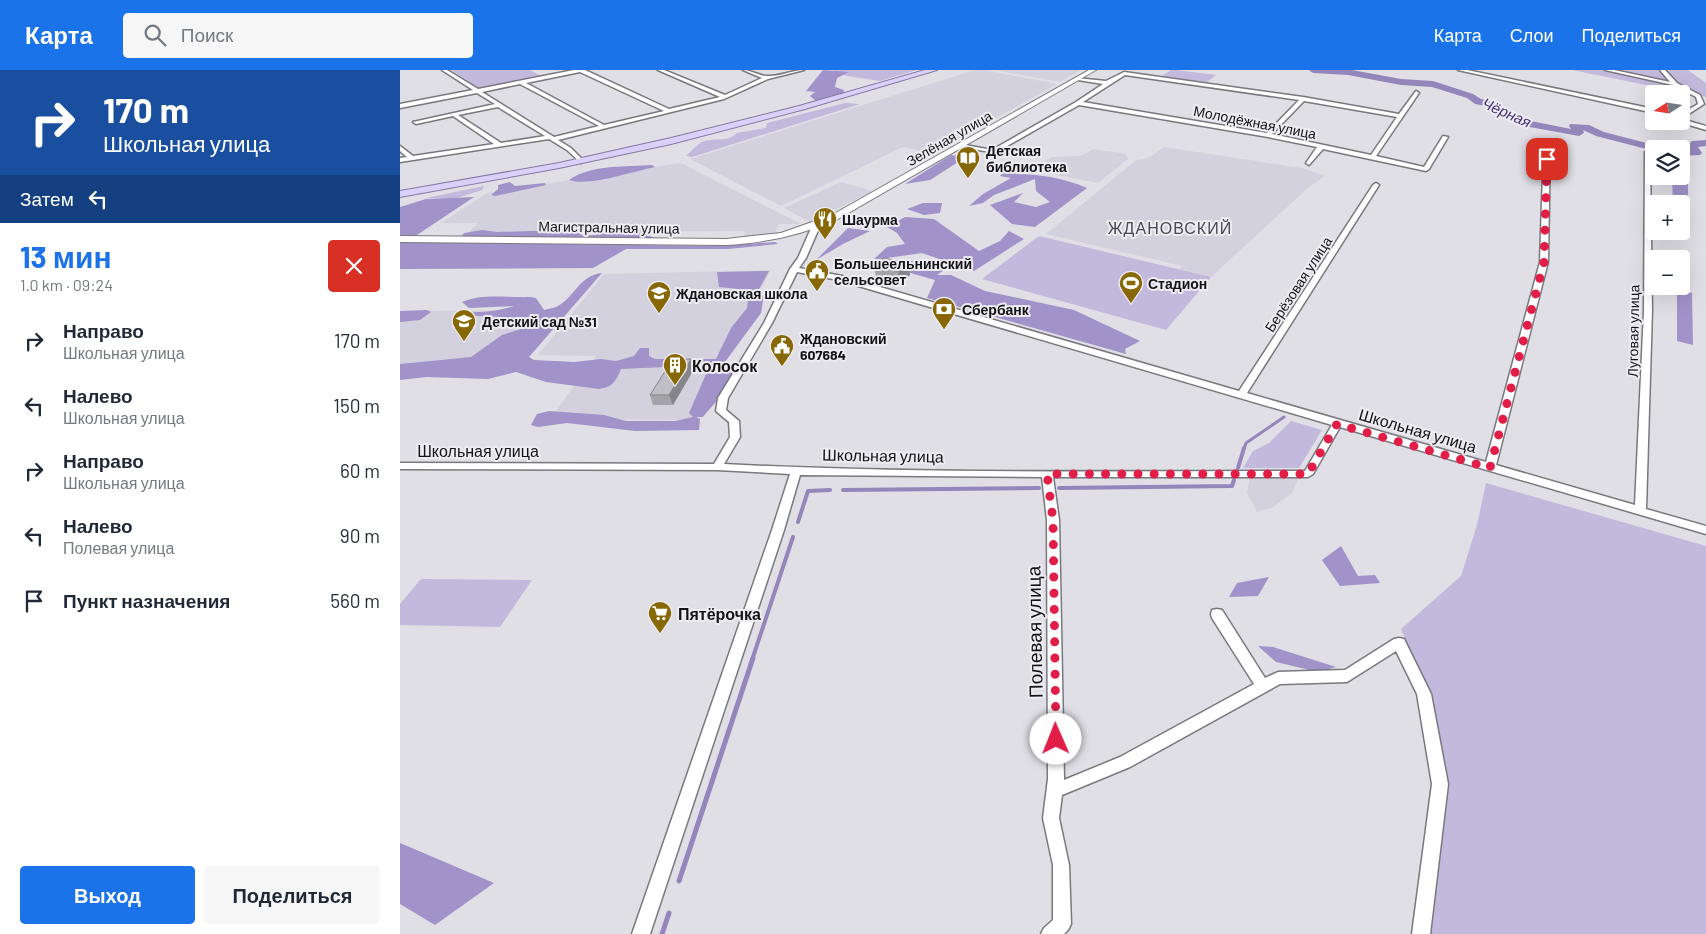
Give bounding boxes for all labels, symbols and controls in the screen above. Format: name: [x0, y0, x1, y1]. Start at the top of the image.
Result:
search box: [123, 13, 473, 58]
text: Карта: [25, 20, 93, 49]
icon: search: [141, 21, 169, 49]
text: Поиск: [181, 23, 233, 46]
text: Карта: [1434, 24, 1482, 46]
text: Слои: [1510, 24, 1554, 46]
text: Поделиться: [1582, 24, 1681, 46]
north arrow: [1645, 85, 1690, 130]
map controls: [1645, 85, 1690, 295]
text: 170 m: [103, 88, 189, 130]
icon: right: [20, 90, 85, 155]
water label: Чёрная: [1480, 93, 1534, 131]
street label: Молодёжная улица: [1192, 102, 1318, 142]
street label: Зелёная улица: [903, 107, 995, 169]
text: Школьная улица: [103, 130, 270, 156]
pin: [1526, 138, 1568, 180]
button: layers: [1645, 140, 1690, 185]
place label: Детская библиотека: [986, 142, 1067, 175]
library icon: Детская библиотека: [955, 145, 981, 179]
icon: arrive: [1533, 145, 1561, 173]
icon: left: [84, 185, 112, 213]
text: Затем: [20, 187, 74, 210]
button: +: [1645, 195, 1690, 240]
restaurant icon: Шаурма: [812, 206, 838, 240]
place label: Шаурма: [842, 211, 898, 228]
street label: Магистральная улица: [538, 217, 680, 237]
district label: ЖДАНОВСКИЙ: [1108, 218, 1232, 237]
street label: Берёзовая улица: [1261, 233, 1335, 335]
text: 13 мин: [20, 238, 112, 274]
button: close: [328, 240, 380, 292]
button: −: [1645, 250, 1690, 295]
place label: Большеельнинский сельсовет: [834, 255, 972, 288]
public building icon: Большеельнинский сельсовет: [804, 258, 830, 292]
sports icon: Стадион: [1118, 270, 1144, 304]
text: 1.0 km · 09:24: [20, 275, 113, 294]
place label: Стадион: [1148, 275, 1207, 292]
school or university icon: Ждановская школа: [646, 280, 672, 314]
street label: Луговая улица: [1624, 284, 1642, 378]
place label: Ждановская школа: [675, 285, 808, 302]
bank icon: Сбербанк: [931, 296, 957, 330]
place label: Сбербанк: [962, 301, 1030, 318]
school or university icon: Детский сад №31: [451, 308, 477, 342]
place label: Детский сад №31: [482, 313, 597, 330]
text: Направо: [63, 319, 144, 342]
icon: right: [20, 327, 48, 355]
text: 170 m: [334, 329, 380, 352]
place label: Ждановский 607684: [799, 330, 887, 363]
public building icon: Ждановский 607684: [769, 333, 795, 367]
text: Школьная улица: [63, 343, 185, 362]
building icon: Колосок: [662, 352, 688, 386]
place label: Колосок: [692, 356, 758, 375]
text: Налево: [63, 384, 133, 407]
icon: left: [20, 392, 48, 420]
text: 150 m: [333, 394, 380, 417]
street label: Школьная улица: [1357, 404, 1479, 456]
text: Школьная улица: [63, 408, 185, 427]
street label: Школьная улица: [417, 441, 539, 460]
street label: Школьная улица: [822, 444, 944, 466]
text: Направо: [63, 449, 144, 472]
icon: right: [20, 457, 48, 485]
text: 60 m: [340, 459, 380, 482]
text: Школьная улица: [63, 473, 185, 492]
text: Налево: [63, 514, 133, 537]
icon: left: [20, 522, 48, 550]
text: 90 m: [340, 524, 380, 547]
text: Полевая улица: [63, 538, 174, 557]
street label: Полевая улица: [1021, 565, 1047, 698]
icon: arrive: [20, 587, 48, 615]
text: Пункт назначения: [63, 589, 230, 612]
text: 560 m: [330, 589, 380, 612]
supermarket icon: Пятёрочка: [647, 600, 673, 634]
place label: Пятёрочка: [678, 604, 761, 623]
position arrow: [1029, 712, 1081, 764]
button: Выход: [20, 866, 195, 924]
button: Поделиться: [205, 866, 380, 924]

